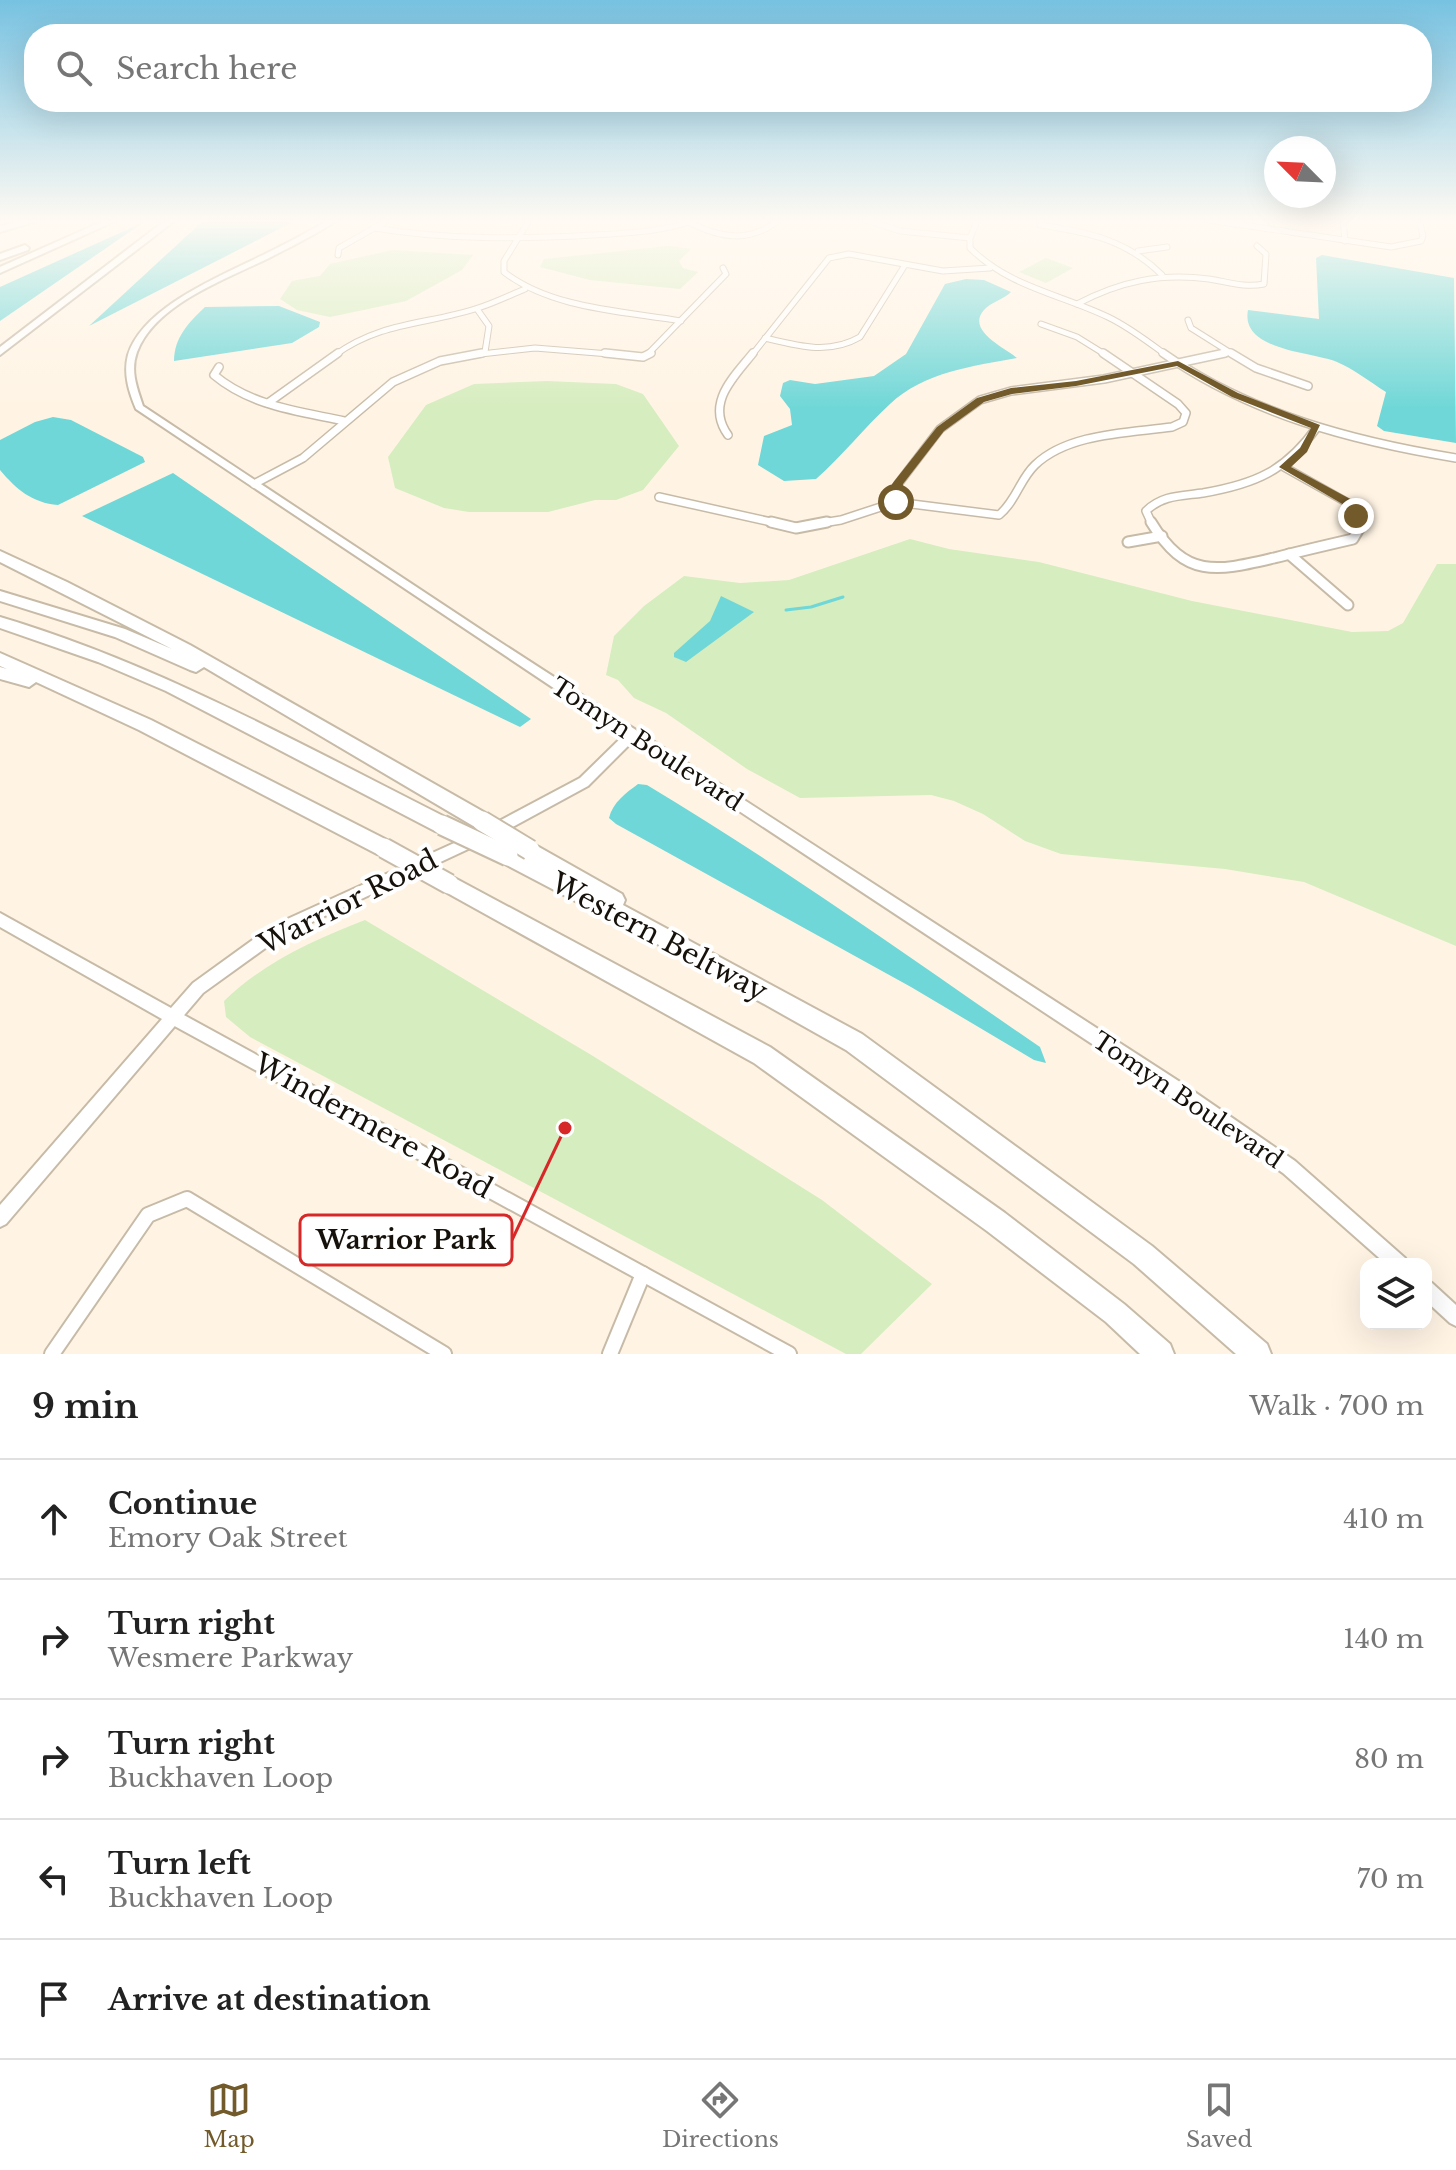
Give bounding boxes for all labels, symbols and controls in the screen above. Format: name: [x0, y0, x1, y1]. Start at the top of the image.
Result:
search box: [24, 24, 1432, 112]
icon: search: [52, 46, 96, 90]
text: Search here: [116, 50, 297, 87]
north arrow: [1264, 136, 1336, 208]
route start: [878, 484, 914, 520]
route end: [1338, 498, 1374, 534]
street label: Tomyn Boulevard: [546, 671, 748, 817]
street label: Warrior Road: [252, 842, 443, 962]
street label: Western Beltway: [544, 865, 773, 1009]
street label: Tomyn Boulevard: [1087, 1026, 1289, 1174]
street label: Windermere Road: [247, 1045, 499, 1206]
callout: Warrior Park: [300, 1215, 512, 1265]
text: Warrior Park: [315, 1224, 497, 1256]
map controls: [1360, 1258, 1432, 1330]
button: layers: [1360, 1258, 1432, 1330]
text: 9 min: [32, 1385, 139, 1427]
text: Walk · 700 m: [1249, 1390, 1424, 1422]
text: Continue: [108, 1485, 257, 1522]
icon: ahead: [32, 1497, 76, 1541]
text: 410 m: [1343, 1503, 1424, 1535]
text: Emory Oak Street: [108, 1522, 348, 1554]
text: Turn right: [108, 1605, 275, 1642]
icon: right: [32, 1617, 76, 1661]
text: 140 m: [1343, 1623, 1424, 1655]
text: Wesmere Parkway: [108, 1642, 353, 1674]
text: Turn right: [108, 1725, 275, 1762]
icon: right: [32, 1737, 76, 1781]
text: 80 m: [1354, 1743, 1424, 1775]
text: Buckhaven Loop: [108, 1762, 333, 1794]
text: Turn left: [108, 1845, 251, 1882]
icon: left: [32, 1857, 76, 1901]
text: 70 m: [1357, 1863, 1424, 1895]
text: Buckhaven Loop: [108, 1882, 333, 1914]
icon: arrive: [32, 1977, 76, 2021]
text: Arrive at destination: [108, 1981, 431, 2018]
tab: Map: [204, 2078, 255, 2153]
tab: Directions: [662, 2078, 779, 2153]
tab: Saved: [1186, 2078, 1252, 2153]

